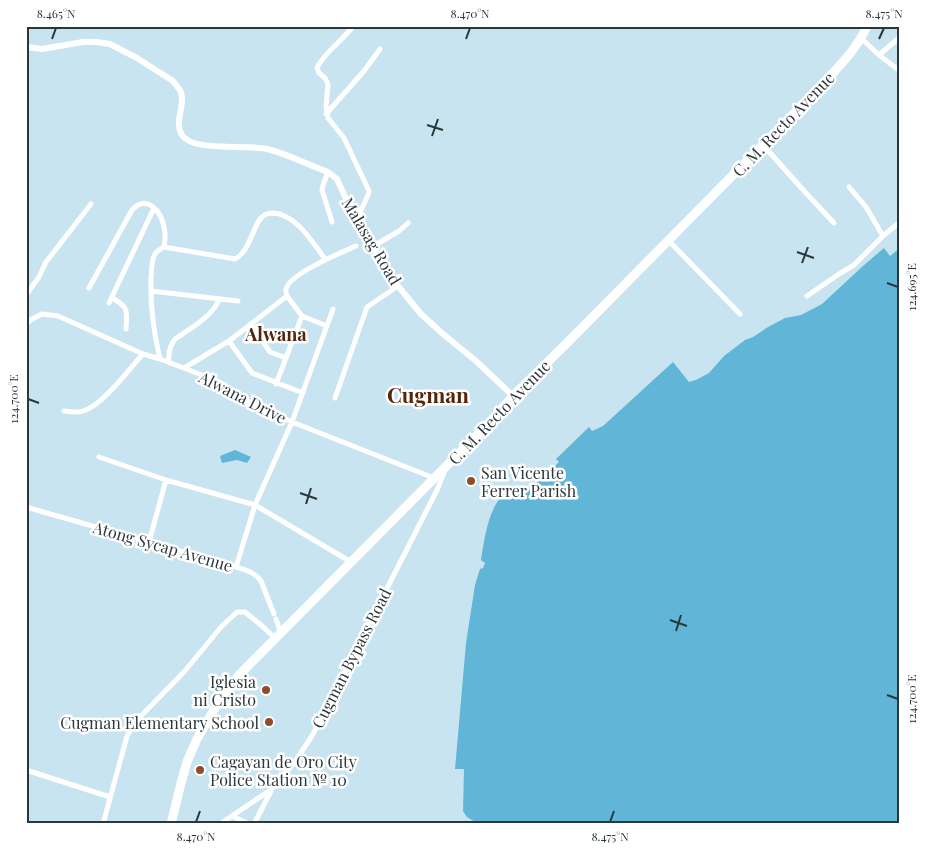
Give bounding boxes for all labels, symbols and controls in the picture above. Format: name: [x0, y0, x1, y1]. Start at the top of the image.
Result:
text: 8.465°N: [37, 5, 76, 21]
text: 8.470°N: [450, 5, 490, 21]
text: 8.475°N: [865, 5, 903, 21]
street label: C. M. Recto Avenue: [728, 67, 838, 181]
street label: Malasag Road: [338, 193, 406, 289]
text: 124.695°E: [903, 263, 919, 311]
district label: Alwana: [244, 322, 307, 346]
street label: C. M. Recto Avenue: [444, 355, 554, 469]
street label: Alwana Drive: [195, 366, 290, 428]
text: 124.700°E: [5, 374, 21, 424]
district label: Cugman: [387, 380, 469, 408]
place label: San Vicente Ferrer Parish: [481, 462, 577, 501]
marker: San Vicente Ferrer Parish: [465, 475, 477, 487]
street label: Atong Sycap Avenue: [90, 516, 235, 576]
street label: Cugman Bypass Road: [307, 585, 395, 731]
place label: Iglesia ni Cristo: [193, 671, 256, 710]
text: 124.700°E: [903, 674, 919, 724]
marker: Iglesia ni Cristo: [260, 684, 272, 696]
place label: Cugman Elementary School: [60, 712, 259, 733]
marker: Cugman Elementary School: [263, 716, 275, 728]
place label: Cagayan de Oro City Police Station № 10: [210, 751, 357, 790]
marker: Cagayan de Oro City Police Station № 10: [194, 764, 206, 776]
text: 8.470°N: [176, 828, 216, 844]
text: 8.475°N: [591, 828, 629, 844]

